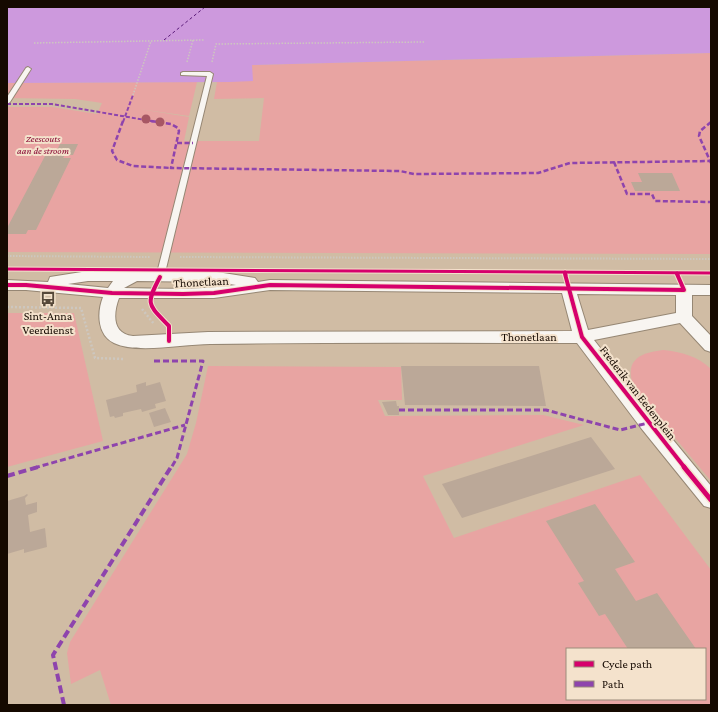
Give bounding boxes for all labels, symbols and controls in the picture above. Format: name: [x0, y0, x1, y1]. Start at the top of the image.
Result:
park label: Zeescouts aan de stroom: [17, 133, 69, 156]
street label: Thonetlaan: [173, 274, 230, 290]
bus stop icon: Sint-Anna Veerdienst: [39, 290, 57, 308]
place label: Sint-Anna Veerdienst: [23, 309, 74, 337]
street label: Thonetlaan: [501, 330, 557, 344]
street label: Frederik van Eedenplein: [597, 343, 680, 443]
legend: [566, 648, 706, 700]
text: Cycle path: [602, 657, 653, 671]
text: Path: [602, 677, 624, 691]

